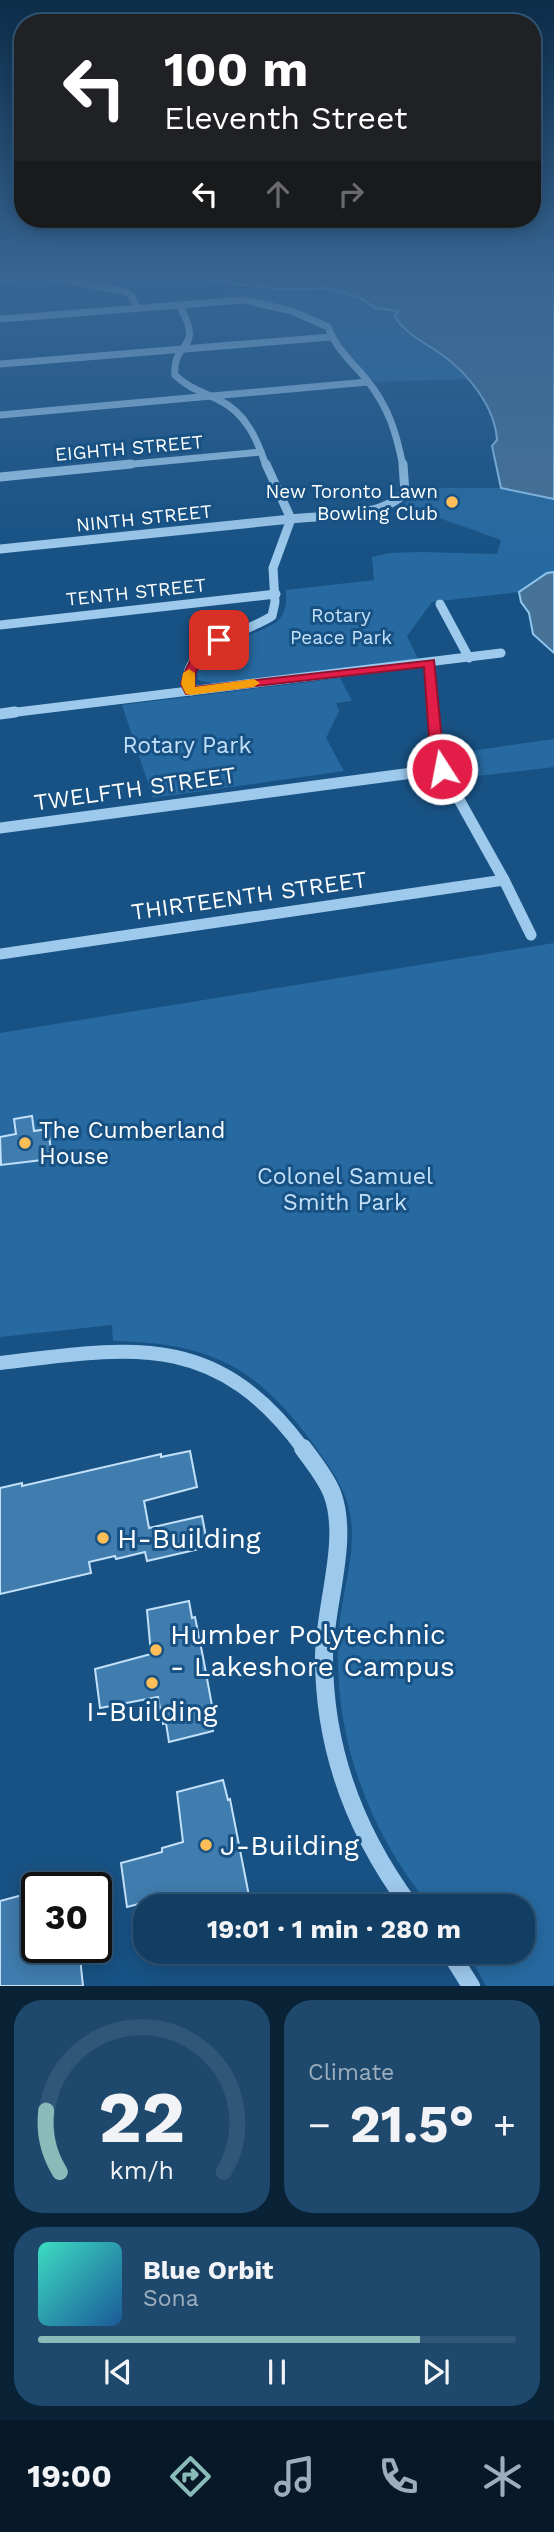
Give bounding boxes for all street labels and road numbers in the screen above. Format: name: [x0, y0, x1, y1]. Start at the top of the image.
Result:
street label: EIGHTH STREET: [54, 430, 204, 466]
street label: NINTH STREET: [75, 499, 213, 537]
street label: TENTH STREET: [65, 573, 207, 611]
street label: TWELFTH STREET: [32, 761, 238, 817]
street label: THIRTEENTH STREET: [129, 866, 369, 926]

